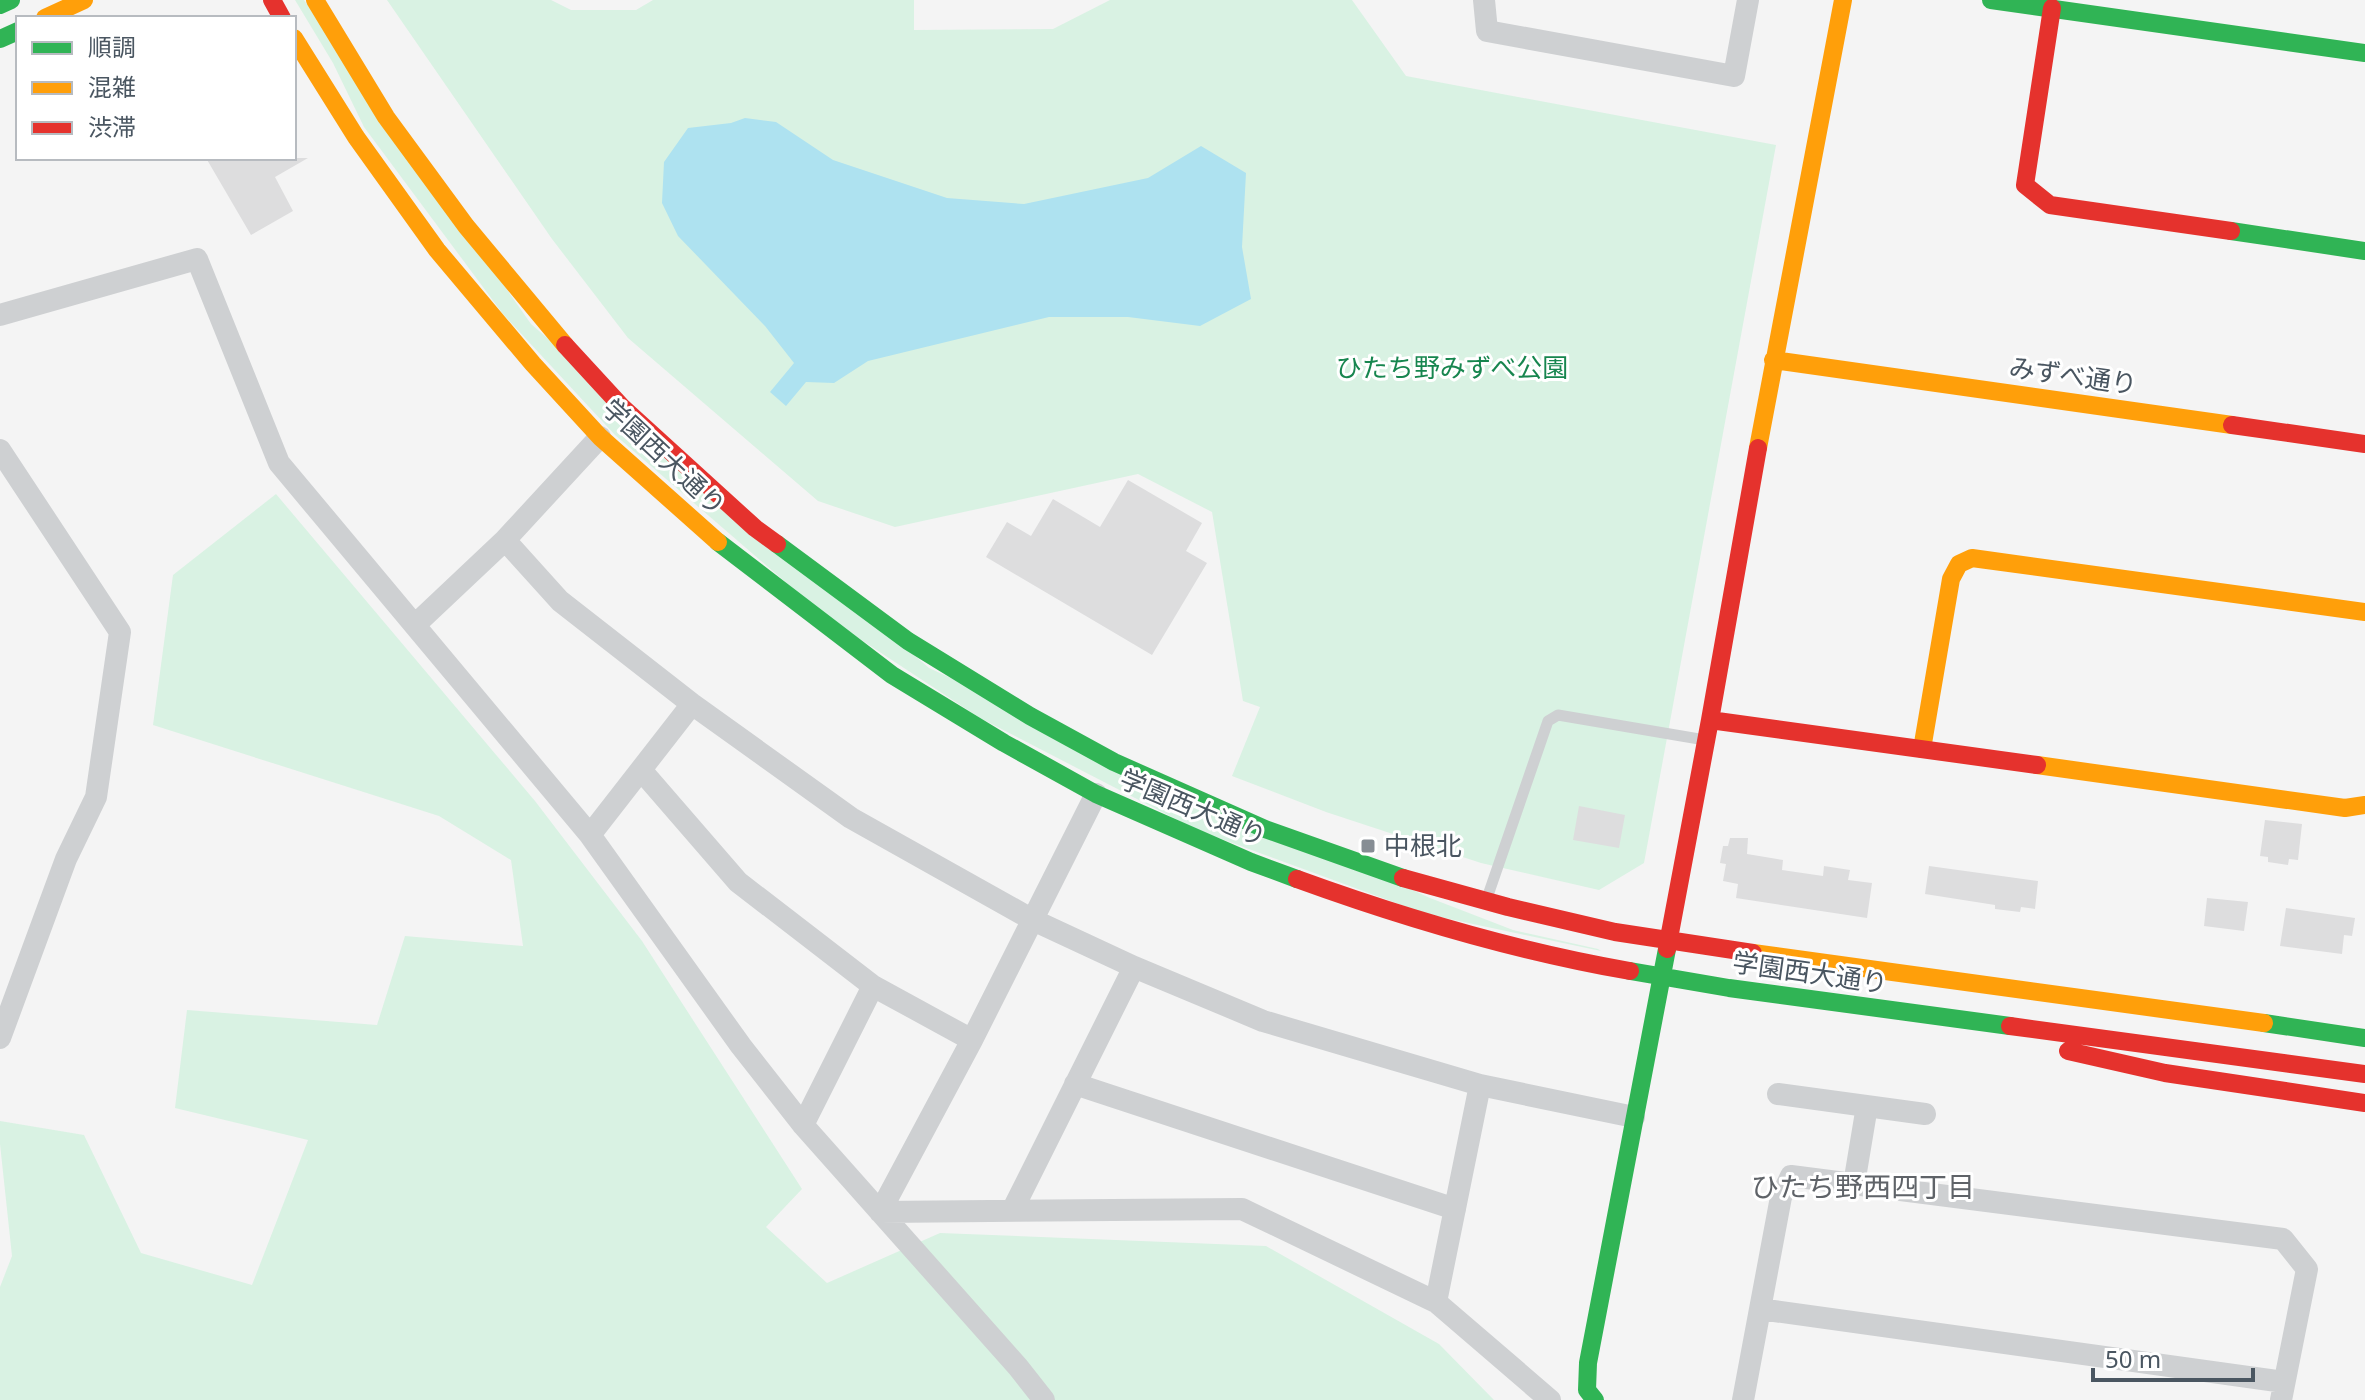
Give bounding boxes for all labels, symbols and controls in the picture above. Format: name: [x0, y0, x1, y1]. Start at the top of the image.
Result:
legend: [16, 16, 296, 160]
text: 順調: [88, 30, 136, 63]
text: 混雑: [88, 70, 136, 103]
text: 渋滞: [88, 110, 136, 143]
street label: みずべ通り: [2007, 348, 2139, 402]
park label: ひたち野みずべ公園: [1336, 349, 1568, 385]
street label: 学園西大通り: [595, 390, 734, 523]
street label: 学園西大通り: [1115, 760, 1272, 854]
place label: 中根北: [1384, 827, 1462, 863]
marker: 中根北: [1359, 837, 1377, 855]
street label: 学園西大通り: [1730, 943, 1890, 1001]
district label: ひたち野西四丁目: [1751, 1167, 1975, 1205]
scale bar: [2093, 1332, 2253, 1382]
text: 50 m: [2105, 1342, 2161, 1375]

